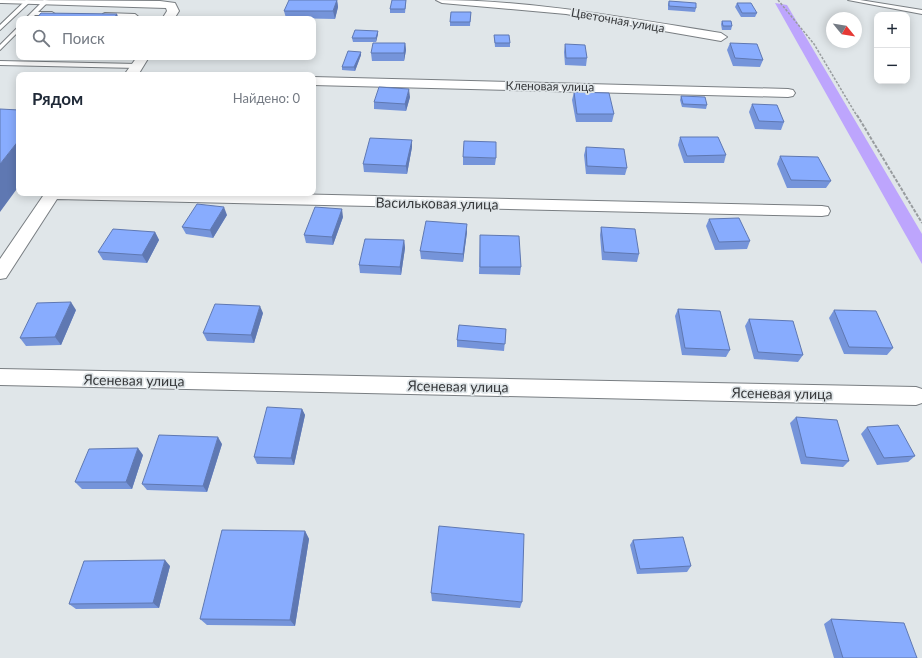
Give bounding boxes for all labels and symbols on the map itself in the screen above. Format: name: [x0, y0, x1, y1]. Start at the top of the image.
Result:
street label: Цветочная улица: [570, 4, 666, 36]
north arrow: [826, 12, 862, 48]
street label: Кленовая улица: [506, 78, 594, 94]
street label: Васильковая улица: [375, 193, 499, 213]
street label: Ясеневая улица: [82, 371, 185, 389]
street label: Ясеневая улица: [406, 377, 509, 395]
street label: Ясеневая улица: [730, 384, 833, 402]

